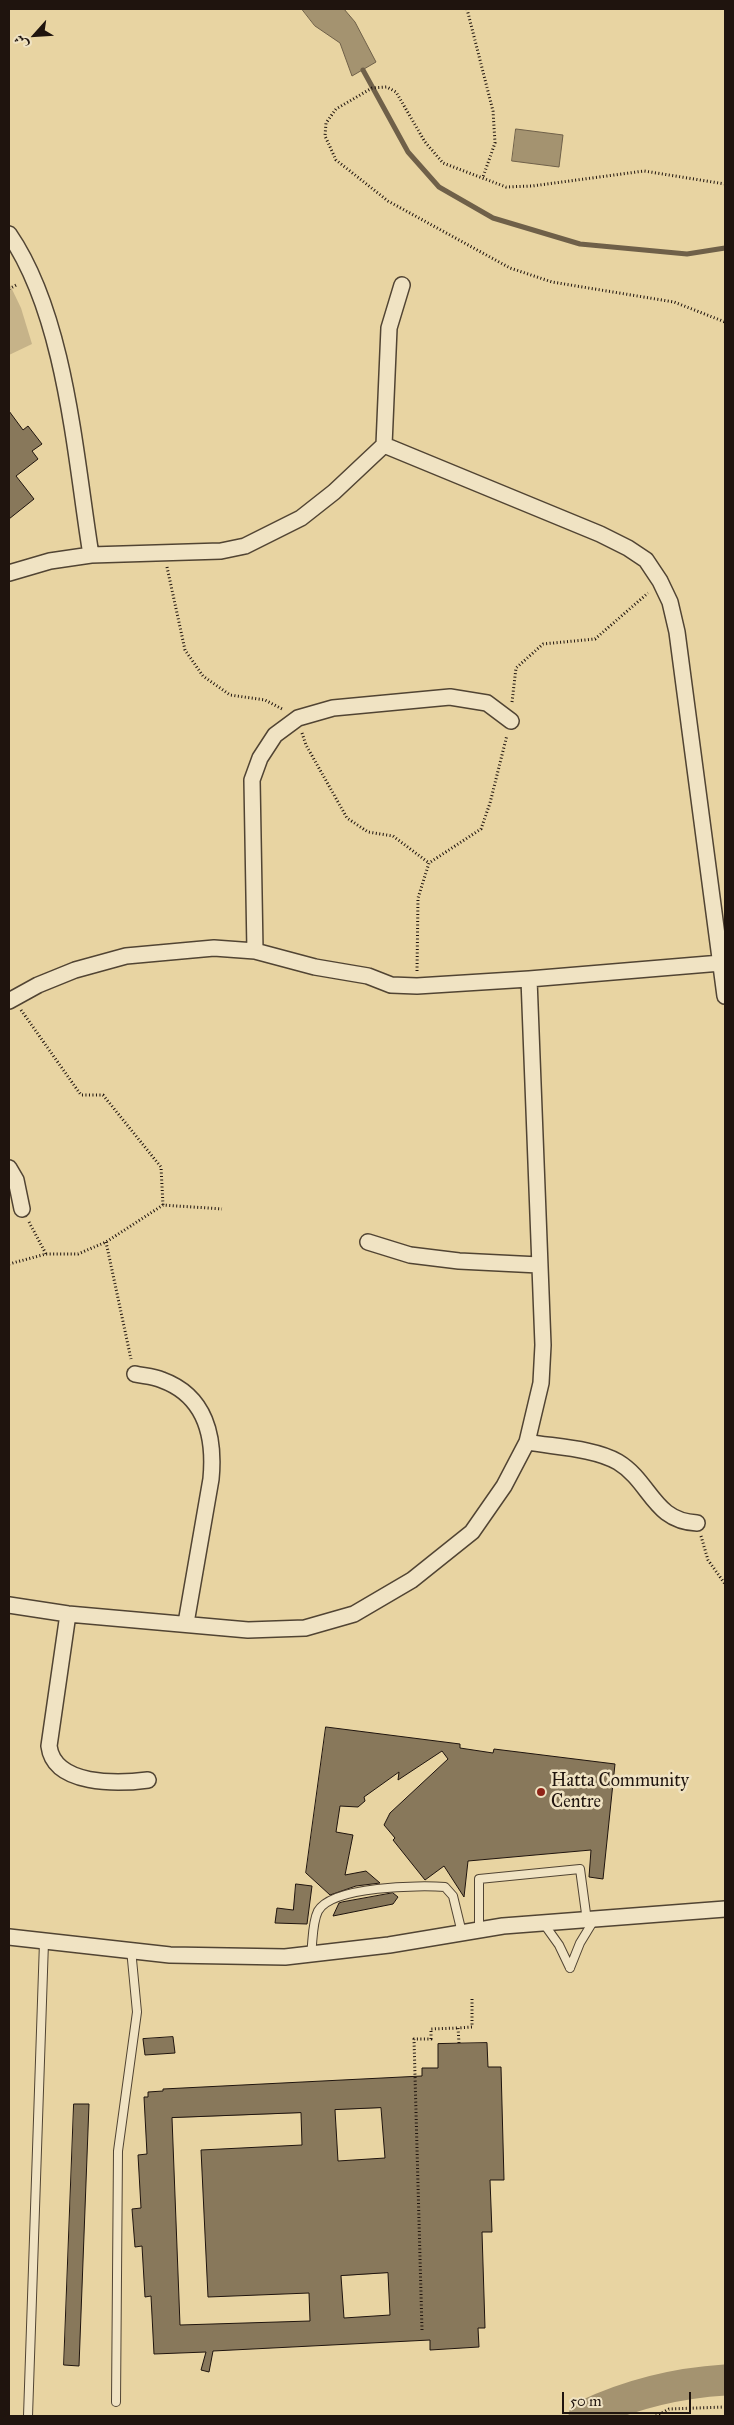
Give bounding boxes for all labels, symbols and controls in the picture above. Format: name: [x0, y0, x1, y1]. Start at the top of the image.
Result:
north arrow: [10, 10, 60, 60]
text: ش: [10, 32, 32, 52]
place label: Hatta Community Centre: [551, 1771, 689, 1814]
marker: Hatta Community Centre: [535, 1786, 547, 1798]
scale bar: [564, 2382, 693, 2414]
text: 50 m: [570, 2392, 602, 2410]

